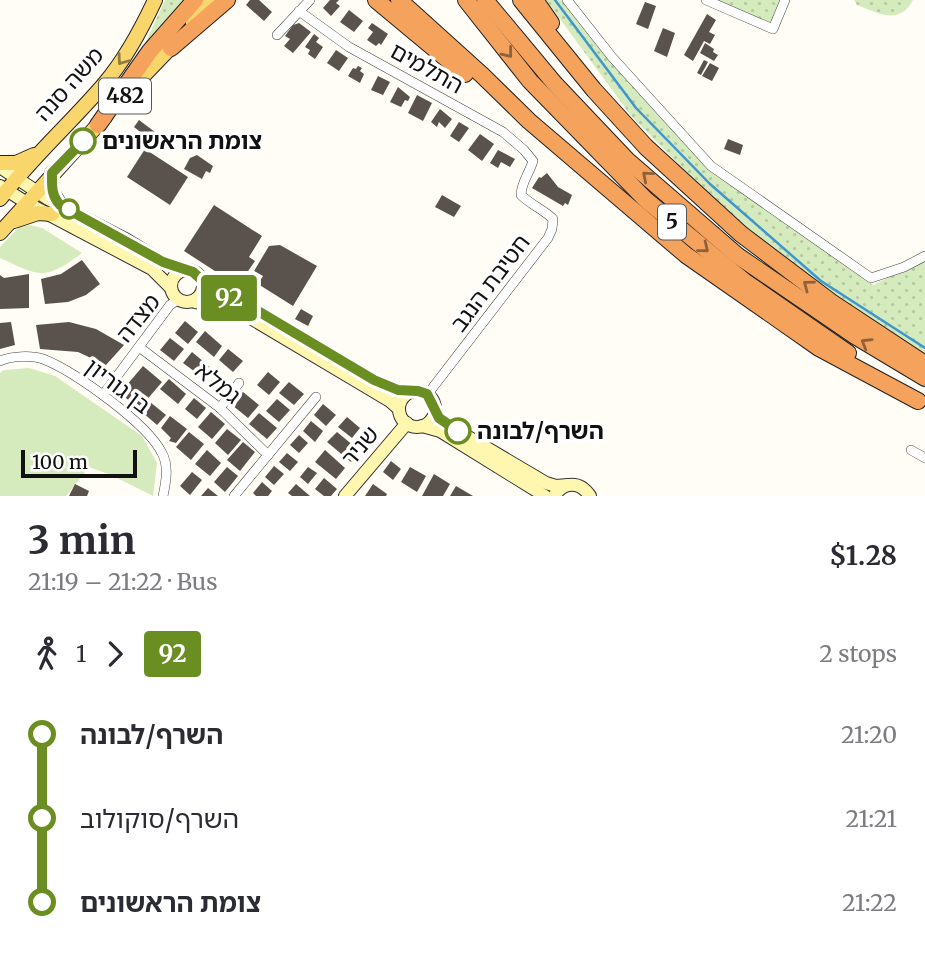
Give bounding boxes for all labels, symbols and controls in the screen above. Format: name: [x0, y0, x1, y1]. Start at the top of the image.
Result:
street label: התלמים: [386, 36, 469, 99]
street label: משה סנה: [28, 41, 109, 127]
one-way arrow: [500, 45, 512, 58]
one-way arrow: [117, 52, 130, 64]
road number: 482: [99, 78, 151, 114]
place label: צומת הראשונים: [102, 126, 262, 155]
marker: צומת הראשונים: [70, 128, 96, 154]
one-way arrow: [642, 172, 655, 184]
unlabelled marker: [59, 199, 79, 219]
road number: 5: [658, 204, 686, 240]
street label: חטיבת הנגב: [444, 228, 536, 337]
one-way arrow: [695, 240, 708, 252]
line badge: 92: [198, 275, 260, 321]
one-way arrow: [803, 280, 815, 293]
text: 92: [215, 282, 243, 313]
street label: מצדה: [109, 288, 166, 348]
one-way arrow: [861, 339, 874, 352]
street label: בן גוריון: [80, 352, 157, 420]
street label: גמלא: [190, 356, 247, 410]
place label: השרף/לבונה: [477, 416, 604, 445]
marker: השרף/לבונה: [445, 418, 471, 444]
street label: שניר: [335, 420, 385, 472]
scale bar: [21, 447, 136, 479]
text: 100 m: [32, 450, 88, 474]
text: 3 min: [28, 517, 136, 564]
text: $1.28: [829, 539, 897, 572]
text: 21:19 – 21:22 · Bus: [28, 567, 217, 596]
icon: walk: [28, 635, 66, 673]
icon: forward: [96, 635, 134, 673]
text: 92: [158, 638, 187, 669]
text: 1: [76, 639, 86, 668]
text: 2 stops: [819, 639, 897, 668]
text: השרף/לבונה: [80, 718, 223, 751]
text: 21:20: [841, 720, 897, 749]
text: השרף/סוקולוב: [80, 802, 239, 835]
text: 21:21: [846, 804, 897, 833]
text: צומת הראשונים: [80, 886, 261, 919]
text: 21:22: [842, 888, 897, 917]

